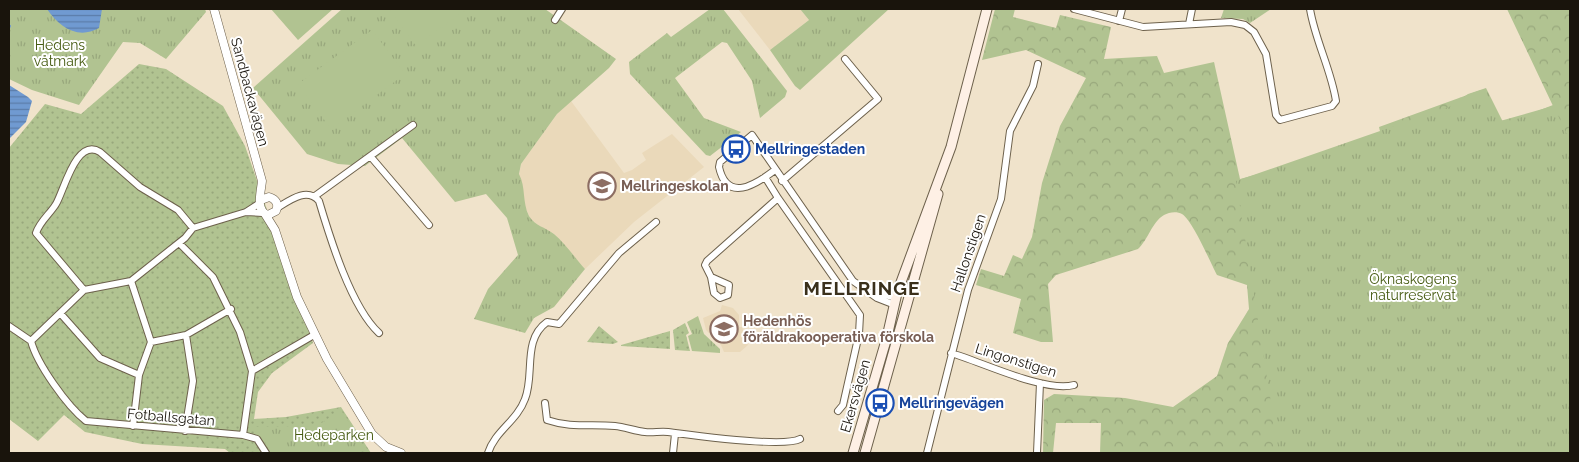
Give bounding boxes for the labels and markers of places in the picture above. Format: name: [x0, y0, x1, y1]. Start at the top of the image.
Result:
bus stop icon: Mellringestaden: [721, 134, 751, 164]
place label: Mellringestaden: [755, 141, 865, 157]
school or university icon: Mellringeskolan: [587, 171, 617, 201]
place label: Mellringeskolan: [621, 178, 729, 194]
place label: Hedenhös föräldrakooperativa förskola: [743, 313, 934, 345]
school or university icon: Hedenhös föräldrakooperativa förskola: [709, 314, 739, 344]
bus stop icon: Mellringevägen: [865, 388, 895, 418]
place label: Mellringevägen: [899, 395, 1004, 411]

